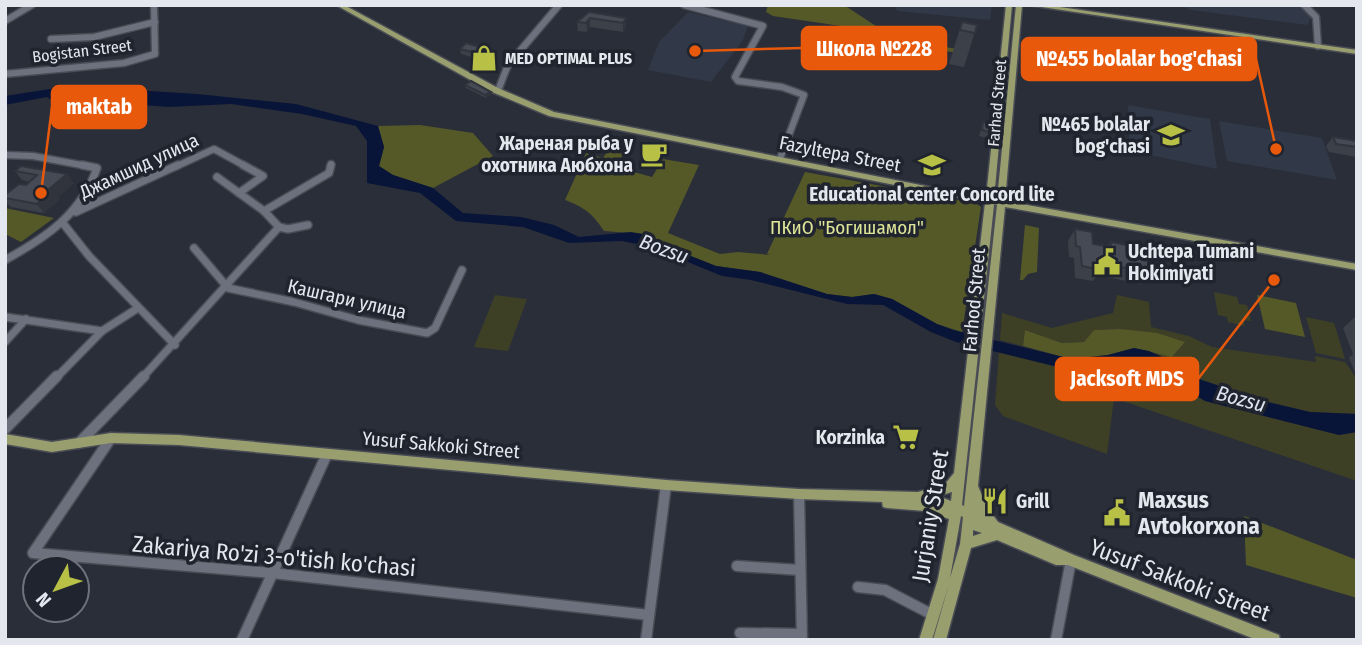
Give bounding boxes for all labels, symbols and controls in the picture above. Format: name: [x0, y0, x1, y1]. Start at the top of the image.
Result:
callout: Школа №228: [802, 27, 946, 69]
street label: Bogistan Street: [31, 35, 134, 67]
text: Школа №228: [816, 36, 932, 62]
callout: №455 bolalar bog'chasi: [1022, 38, 1256, 80]
shop icon: MED OPTIMAL PLUS: [469, 43, 499, 73]
text: №455 bolalar bog'chasi: [1036, 46, 1242, 72]
place label: MED OPTIMAL PLUS: [505, 49, 632, 68]
street label: Farhad Street: [984, 58, 1010, 147]
callout: maktab: [52, 86, 146, 128]
text: maktab: [66, 94, 132, 120]
place label: №465 bolalar bog'chasi: [1041, 113, 1151, 158]
school or university icon: №465 bolalar bog'chasi: [1156, 120, 1186, 150]
street label: Джамшид улица: [75, 128, 202, 204]
street label: Fazyltepa Street: [777, 131, 903, 177]
place label: Жареная рыба у охотника Аюбхона: [481, 132, 634, 177]
cafe icon: Жареная рыба у охотника Аюбхона: [639, 139, 669, 169]
school or university icon: Educational center Concord lite: [917, 150, 947, 180]
place label: Educational center Concord lite: [809, 183, 1055, 206]
park label: ПКиО "Богишамол": [770, 216, 924, 239]
water label: Bozsu: [636, 228, 692, 270]
place label: Uchtepa Tumani Hokimiyati: [1128, 240, 1254, 285]
street label: Farhod Street: [958, 246, 990, 353]
public building icon: Uchtepa Tumani Hokimiyati: [1092, 247, 1122, 277]
street label: Кашгари улица: [285, 274, 409, 324]
callout: Jacksoft MDS: [1056, 358, 1198, 400]
text: Jacksoft MDS: [1069, 366, 1184, 392]
water label: Bozsu: [1213, 380, 1269, 418]
supermarket icon: Korzinka: [891, 422, 921, 452]
place label: Korzinka: [816, 426, 885, 449]
street label: Yusuf Sakkoki Street: [361, 427, 521, 463]
street label: Jurjaniy Street: [906, 448, 954, 584]
restaurant icon: Grill: [980, 486, 1010, 516]
place label: Maxsus Avtokorxona: [1137, 486, 1260, 540]
place label: Grill: [1016, 490, 1050, 513]
public building icon: Maxsus Avtokorxona: [1102, 498, 1132, 528]
street label: Zakariya Ro'zi 3-o'tish ko'chasi: [131, 530, 417, 582]
street label: Yusuf Sakkoki Street: [1086, 533, 1275, 627]
north arrow: [21, 554, 91, 624]
text: N: [31, 588, 56, 612]

